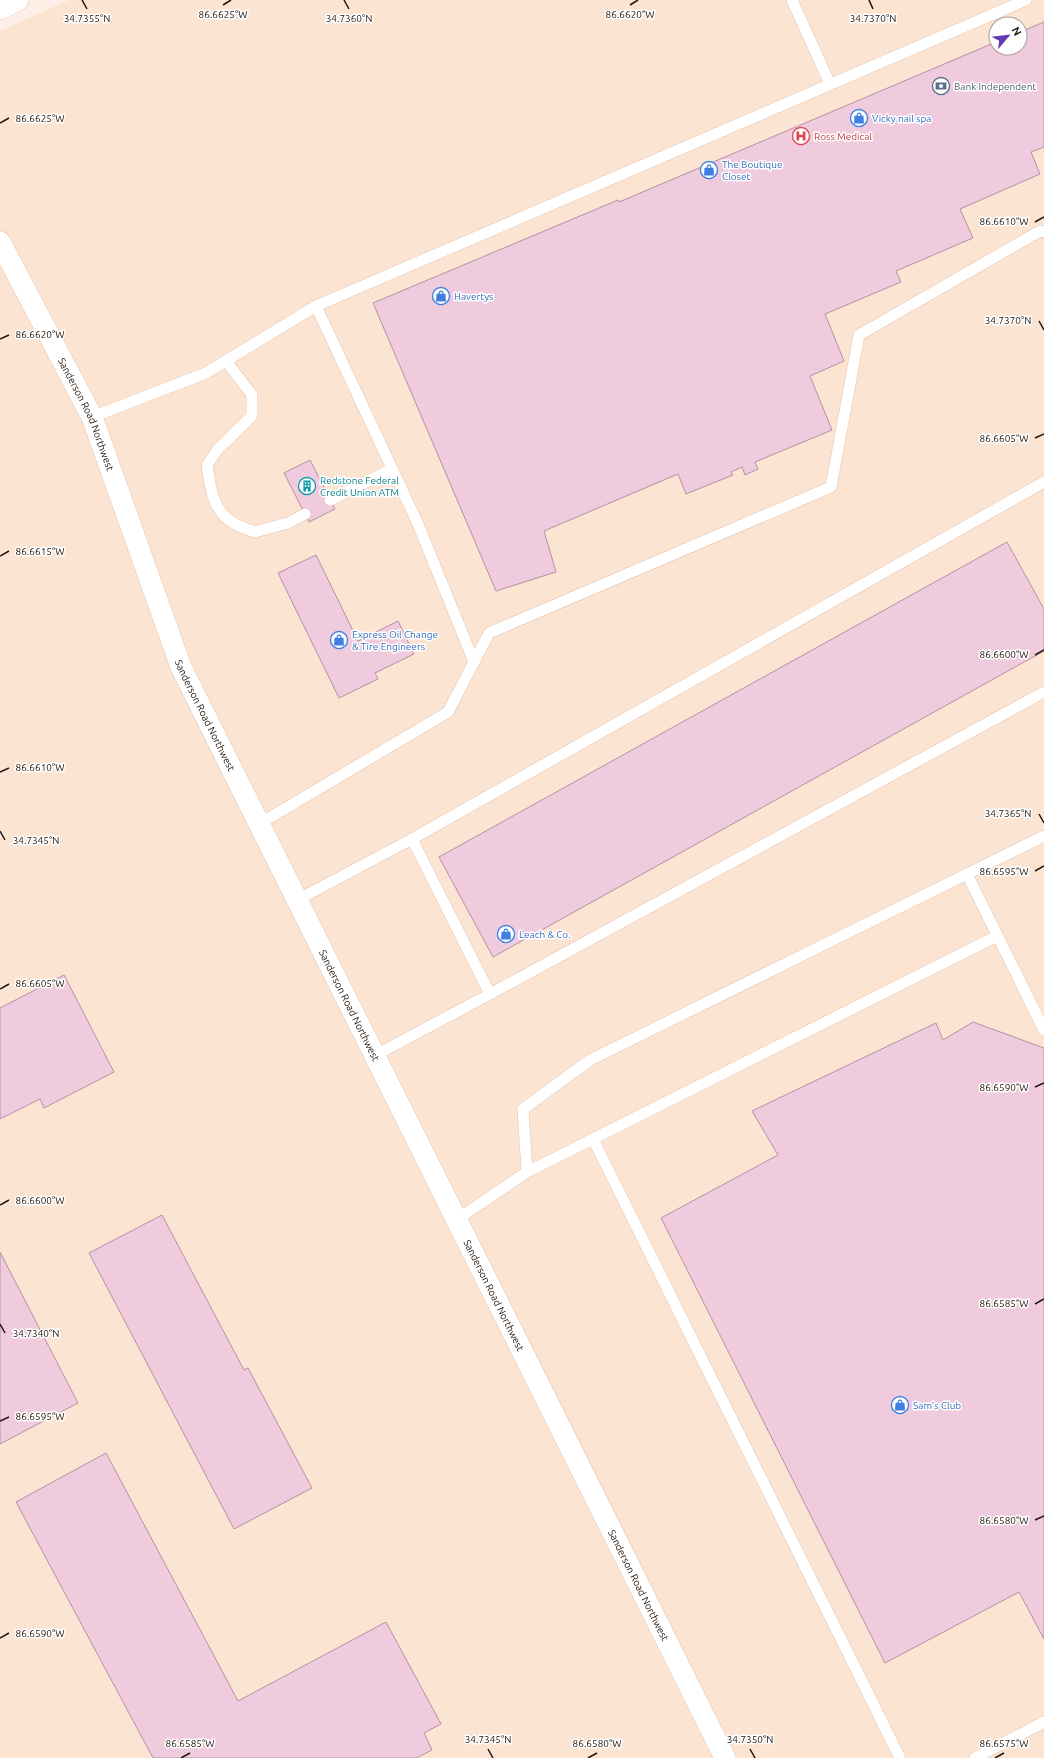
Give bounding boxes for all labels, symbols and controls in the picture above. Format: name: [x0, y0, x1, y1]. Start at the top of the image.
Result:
text: 86.6625°W: [199, 9, 247, 20]
text: 86.6620°W: [606, 9, 654, 20]
text: 34.7355°N: [64, 13, 110, 24]
text: 34.7360°N: [326, 13, 372, 24]
text: 34.7370°N: [850, 13, 896, 24]
north arrow: [988, 16, 1028, 56]
text: N: [1010, 25, 1024, 38]
bank icon: Bank Independent: [931, 76, 951, 96]
place label: Bank Independent: [954, 81, 1036, 92]
shop icon: Vicky nail spa: [849, 108, 869, 128]
text: 86.6625°W: [16, 113, 64, 124]
place label: Vicky nail spa: [872, 113, 931, 124]
hospital icon: Ross Medical: [791, 126, 811, 146]
place label: Ross Medical: [814, 131, 872, 142]
place label: The Boutique Closet: [722, 159, 782, 182]
shop icon: The Boutique Closet: [699, 160, 719, 180]
text: 86.6610°W: [980, 216, 1028, 227]
shop icon: Havertys: [431, 286, 451, 306]
place label: Havertys: [454, 291, 493, 302]
text: 34.7370°N: [985, 315, 1031, 326]
text: 86.6620°W: [16, 329, 64, 340]
street label: Sanderson Road Northwest: [56, 356, 116, 472]
text: 86.6605°W: [980, 433, 1028, 444]
place label: Redstone Federal Credit Union ATM: [320, 475, 399, 498]
building icon: Redstone Federal Credit Union ATM: [297, 476, 317, 496]
text: 86.6615°W: [16, 546, 64, 557]
place label: Express Oil Change & Tire Engineers: [352, 629, 438, 652]
shop icon: Express Oil Change & Tire Engineers: [329, 630, 349, 650]
text: 86.6600°W: [980, 649, 1028, 660]
street label: Sanderson Road Northwest: [173, 658, 237, 773]
text: 86.6610°W: [16, 762, 64, 773]
text: 34.7365°N: [985, 808, 1031, 819]
text: 34.7345°N: [13, 835, 59, 846]
text: 86.6595°W: [980, 866, 1028, 877]
shop icon: Leach & Co.: [496, 924, 516, 944]
place label: Leach & Co.: [519, 929, 571, 940]
street label: Sanderson Road Northwest: [317, 948, 382, 1063]
text: 86.6605°W: [16, 978, 64, 989]
text: 86.6590°W: [980, 1082, 1028, 1093]
text: 86.6600°W: [16, 1195, 64, 1206]
street label: Sanderson Road Northwest: [462, 1238, 527, 1353]
text: 86.6585°W: [980, 1298, 1028, 1309]
text: 34.7340°N: [13, 1328, 59, 1339]
shop icon: Sam's Club: [890, 1395, 910, 1415]
place label: Sam's Club: [913, 1400, 961, 1411]
text: 86.6595°W: [16, 1411, 64, 1422]
text: 86.6580°W: [980, 1515, 1028, 1526]
street label: Sanderson Road Northwest: [606, 1528, 671, 1643]
text: 86.6590°W: [16, 1628, 64, 1639]
text: 34.7345°N: [465, 1734, 511, 1745]
text: 34.7350°N: [727, 1734, 773, 1745]
text: 86.6585°W: [166, 1738, 214, 1749]
text: 86.6580°W: [573, 1738, 621, 1749]
text: 86.6575°W: [980, 1738, 1028, 1749]

